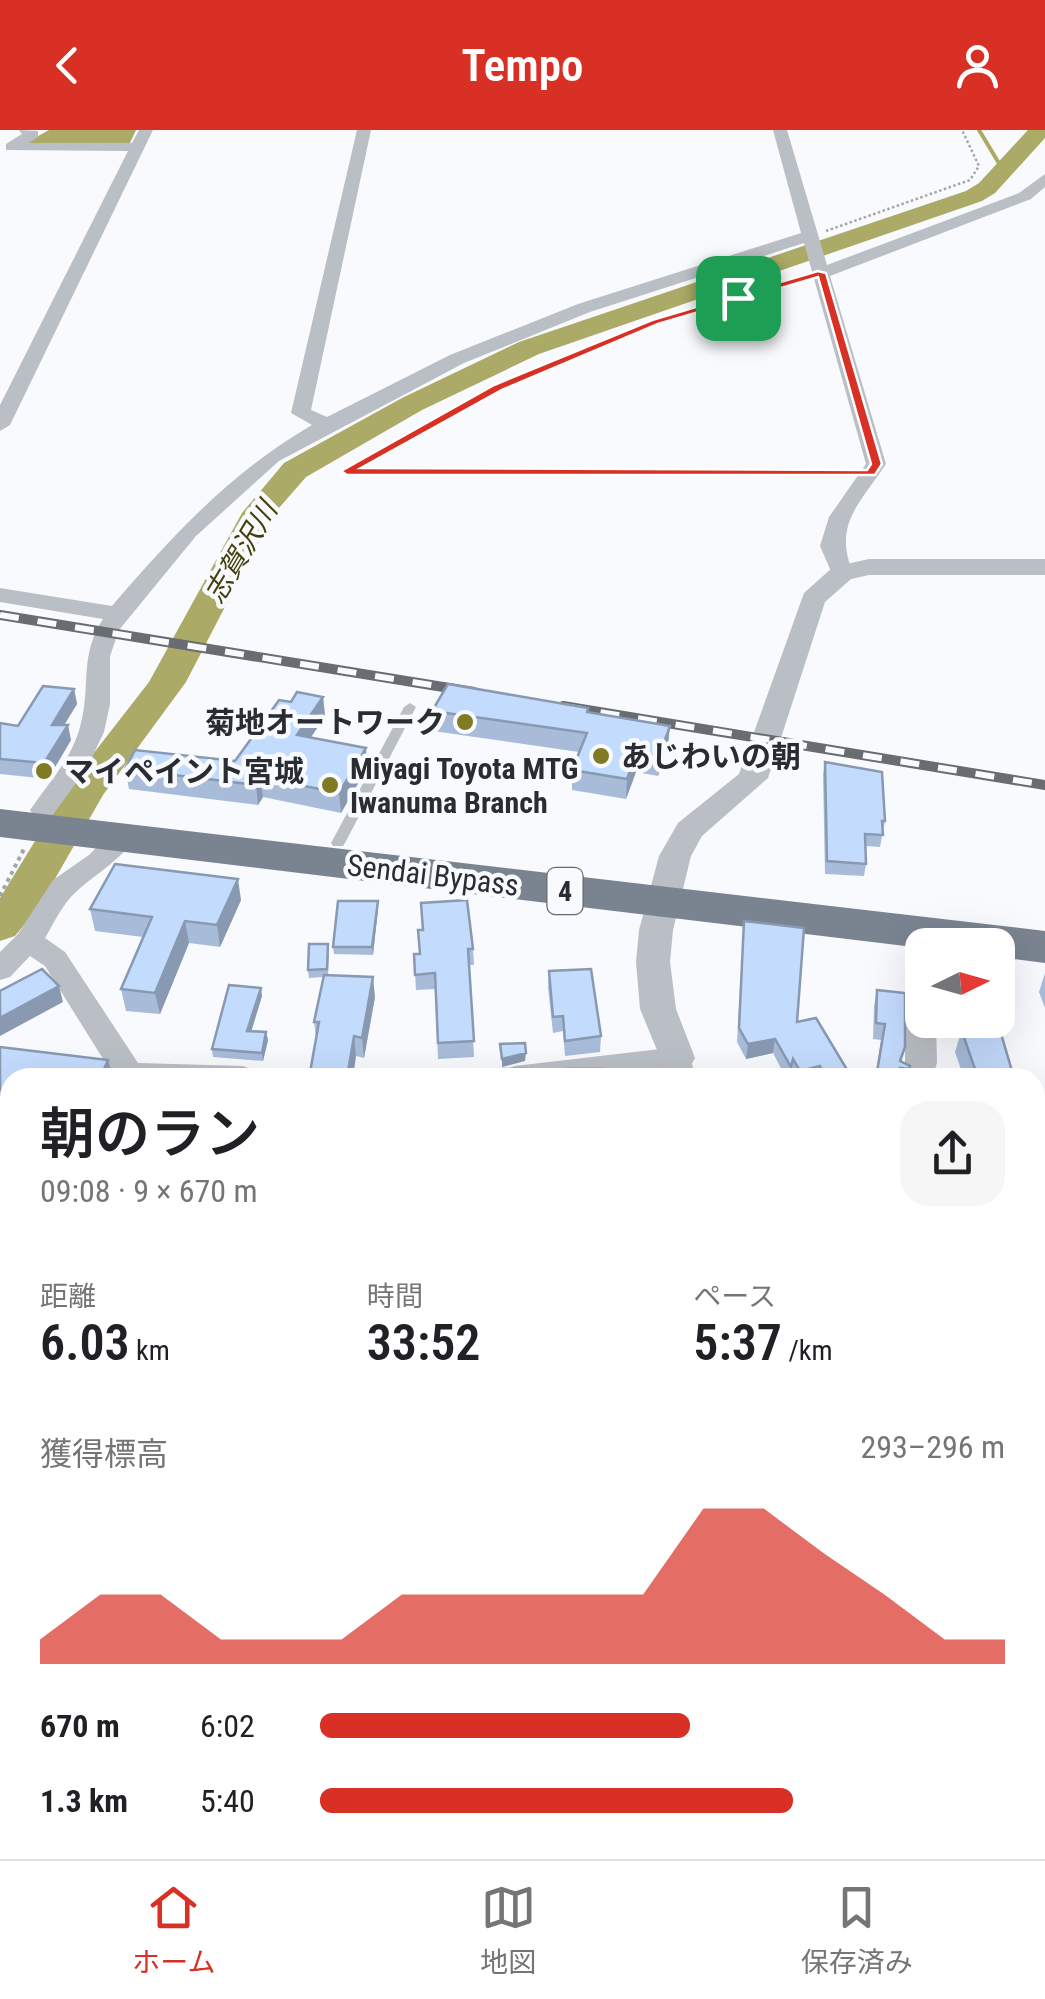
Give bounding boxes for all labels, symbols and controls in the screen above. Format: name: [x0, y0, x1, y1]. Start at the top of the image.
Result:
icon: back: [40, 38, 95, 93]
icon: person: [950, 38, 1005, 93]
text: Tempo: [462, 39, 583, 92]
pin: [696, 256, 781, 341]
icon: arrive: [711, 271, 766, 326]
water label: 志賀沢川: [198, 493, 286, 609]
place label: 菊地オートワーク: [205, 705, 445, 740]
marker: 菊地オートワーク: [454, 711, 476, 733]
place label: あじわいの朝: [621, 739, 801, 774]
marker: あじわいの朝: [590, 745, 612, 767]
place label: Miyagi Toyota MTG Iwanuma Branch: [350, 751, 578, 820]
place label: マイペイント宮城: [64, 754, 304, 789]
marker: マイペイント宮城: [33, 760, 55, 782]
marker: Miyagi Toyota MTG Iwanuma Branch: [319, 774, 341, 796]
street label: Sendai Bypass: [345, 847, 521, 903]
road number: 4: [548, 868, 582, 914]
north arrow: [905, 928, 1015, 1038]
map controls: [905, 928, 1015, 1038]
button: share: [900, 1101, 1005, 1206]
text: 朝のラン: [40, 1102, 260, 1166]
text: 09:08 · 9 × 670 m: [40, 1172, 258, 1210]
text: 距離: [40, 1280, 96, 1313]
text: 時間: [367, 1280, 423, 1313]
text: ペース: [693, 1280, 776, 1313]
text: 6.03: [40, 1314, 130, 1372]
text: 33:52: [367, 1314, 480, 1372]
text: 5:37: [693, 1314, 782, 1372]
text: km: [130, 1334, 170, 1367]
text: /km: [782, 1334, 833, 1367]
text: 293–296 m: [860, 1428, 1005, 1466]
text: 獲得標高: [40, 1435, 168, 1473]
text: 670 m: [40, 1707, 120, 1745]
text: 6:02: [200, 1707, 255, 1745]
text: 1.3 km: [40, 1782, 128, 1820]
text: 5:40: [200, 1782, 255, 1820]
tab: ホーム: [132, 1880, 215, 1980]
tab: 地図: [480, 1880, 536, 1980]
tab: 保存済み: [801, 1880, 913, 1980]

